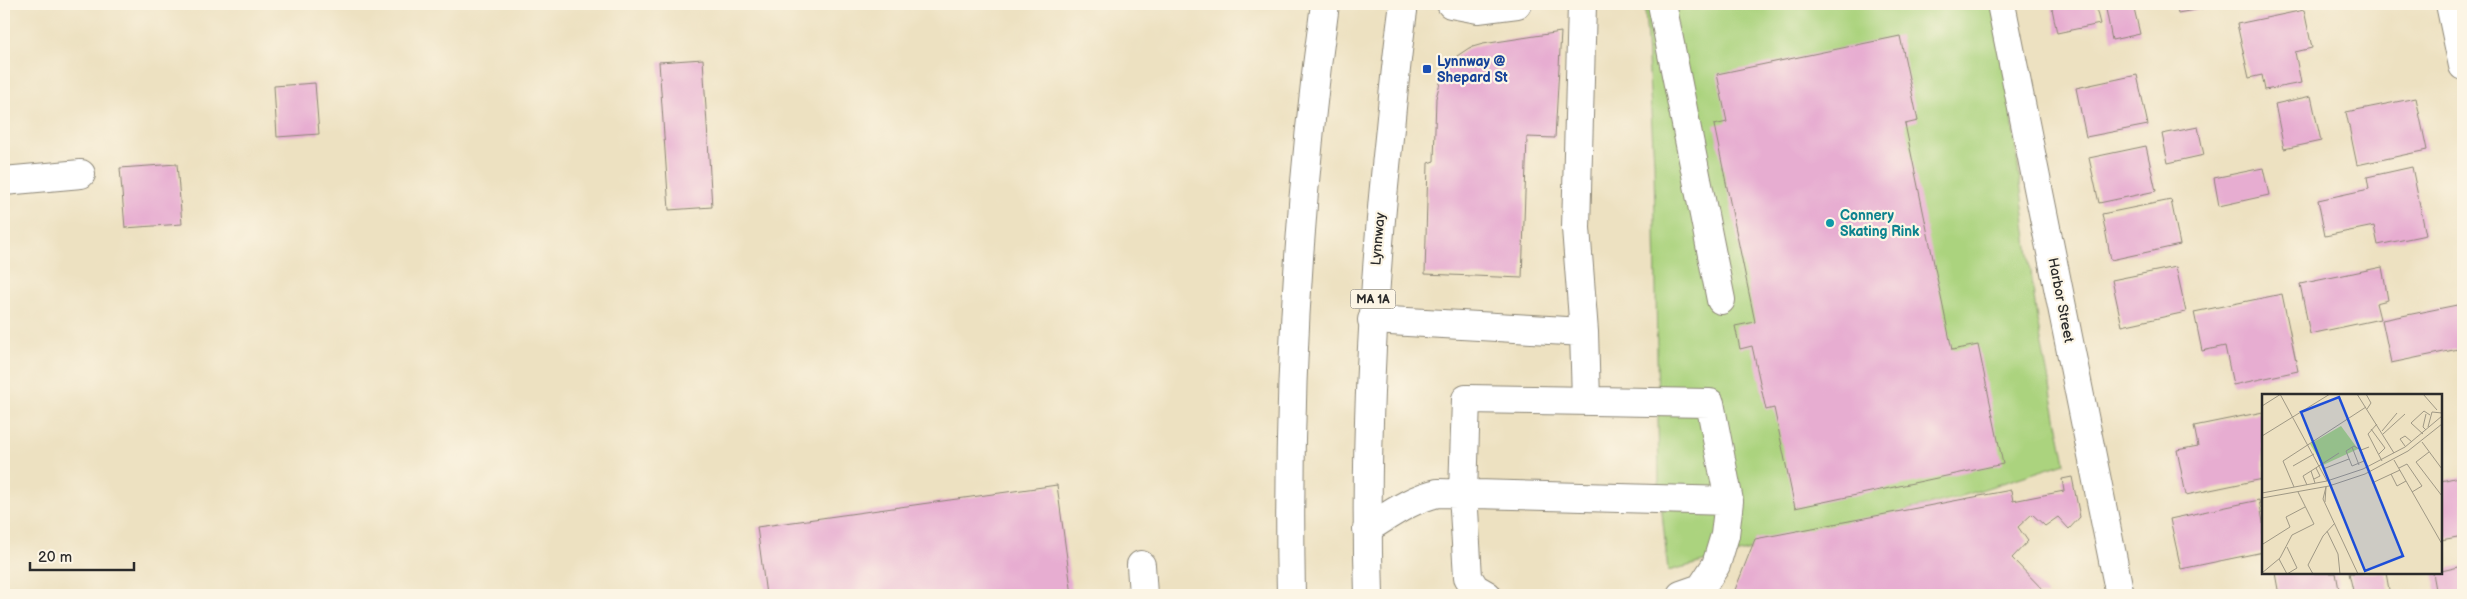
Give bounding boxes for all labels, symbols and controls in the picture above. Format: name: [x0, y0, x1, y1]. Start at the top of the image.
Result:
place label: Lynnway @ Shepard St: [1437, 53, 1508, 86]
marker: Lynnway @ Shepard St: [1421, 63, 1433, 75]
place label: Connery Skating Rink: [1840, 207, 1920, 240]
street label: Lynnway: [1367, 211, 1389, 266]
marker: Connery Skating Rink: [1824, 217, 1836, 229]
street label: Harbor Street: [2044, 256, 2078, 345]
road number: MA 1A: [1350, 290, 1396, 308]
inset map: [2262, 394, 2442, 574]
scale bar: [30, 539, 134, 571]
text: 20 m: [38, 548, 72, 567]

